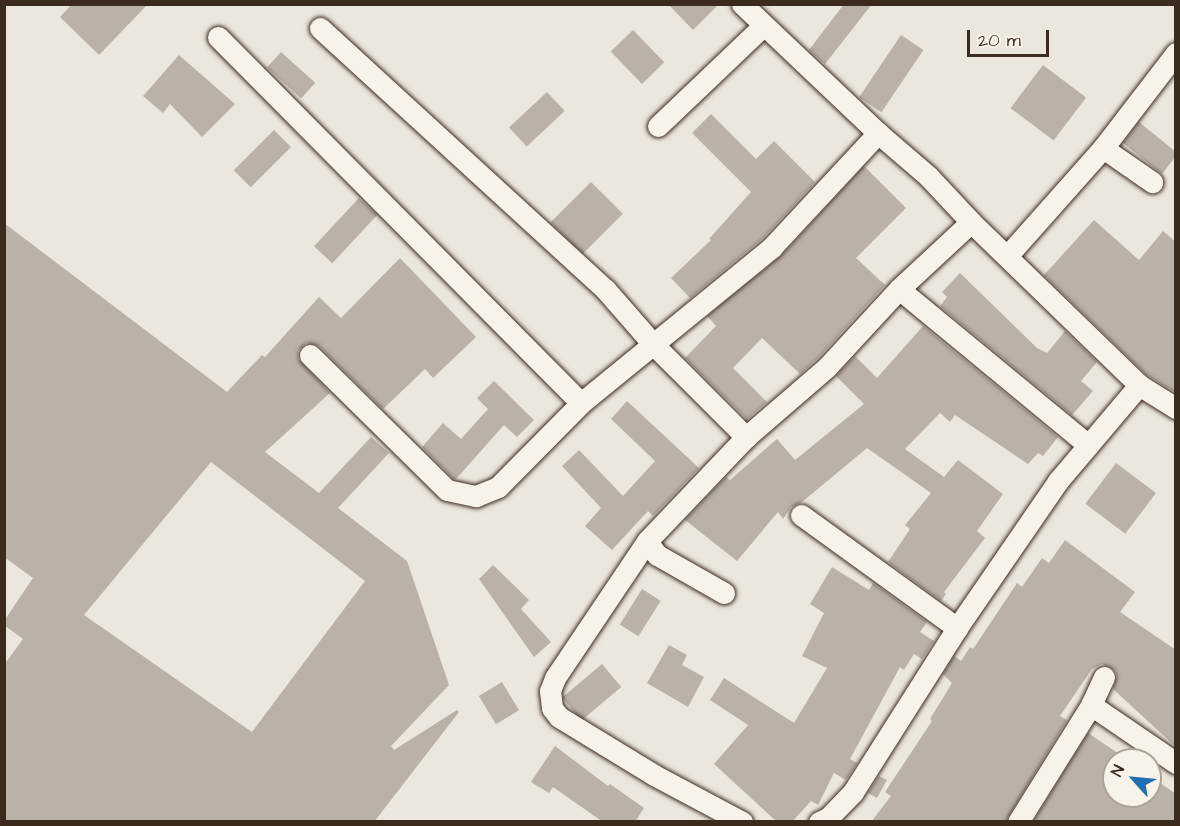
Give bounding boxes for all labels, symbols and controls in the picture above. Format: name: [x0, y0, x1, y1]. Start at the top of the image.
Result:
scale bar: [970, 18, 1052, 56]
text: 20 m: [978, 28, 1021, 53]
north arrow: [1102, 748, 1162, 808]
text: N: [1106, 761, 1130, 780]

